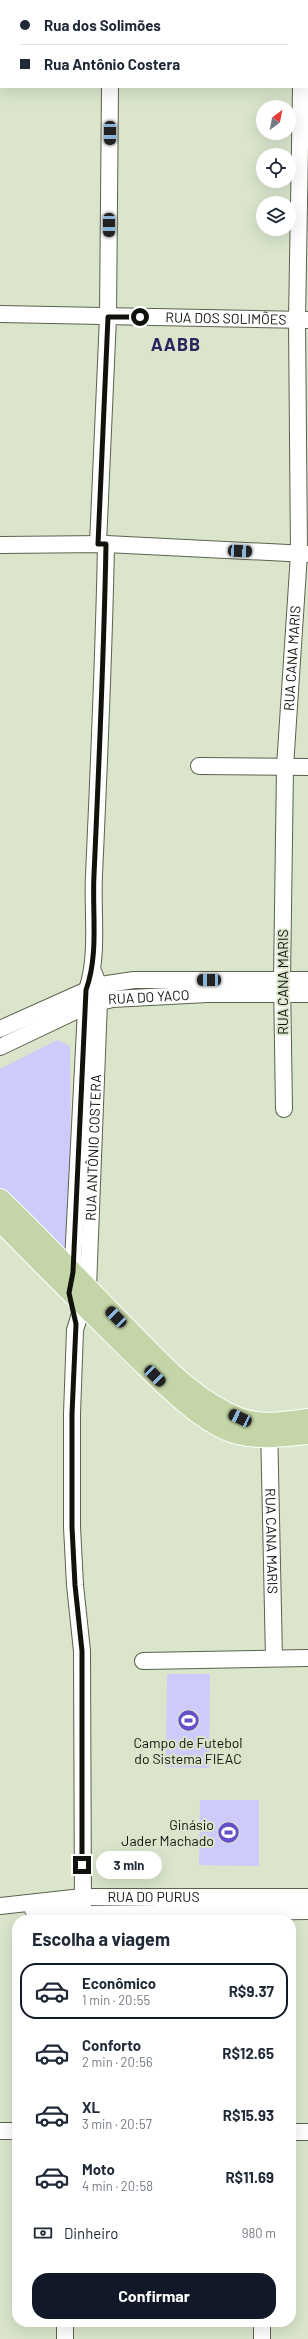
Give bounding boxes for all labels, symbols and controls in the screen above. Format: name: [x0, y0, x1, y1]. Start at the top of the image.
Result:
text: Rua dos Solimões: [44, 16, 161, 34]
text: Rua Antônio Costera: [44, 55, 180, 73]
north arrow: [256, 100, 296, 140]
map controls: [256, 100, 296, 236]
car: [104, 121, 116, 145]
button: locate: [256, 148, 296, 188]
button: layers: [256, 196, 296, 236]
car: [103, 213, 115, 237]
route start: [131, 308, 149, 326]
street label: RUA DOS SOLIMÕES: [165, 308, 287, 328]
district label: AABB: [151, 333, 201, 355]
car: [228, 544, 252, 558]
street label: RUA CANA MARIS: [280, 605, 304, 711]
street label: RUA CANA MARIS: [274, 929, 291, 1035]
car: [197, 974, 221, 986]
street label: RUA DO YACO: [108, 986, 190, 1007]
street label: RUA ANTÔNIO COSTERA: [82, 1073, 104, 1221]
car: [103, 1304, 129, 1330]
car: [142, 1363, 168, 1389]
car: [227, 1407, 253, 1429]
street label: RUA CANA MARIS: [262, 1488, 282, 1594]
sports icon: Campo de Futebol do Sistema FIEAC: [175, 1708, 201, 1734]
place label: Campo de Futebol do Sistema FIEAC: [133, 1734, 243, 1767]
place label: Ginásio Jader Machado: [121, 1816, 214, 1849]
sports icon: Ginásio Jader Machado: [216, 1820, 242, 1846]
callout: 3 min: [96, 1851, 162, 1879]
route end: [73, 1856, 91, 1874]
text: 3 min: [114, 1857, 144, 1873]
street label: RUA DO PURUS: [107, 1888, 200, 1905]
text: Escolha a viagem: [32, 1928, 170, 1950]
icon: car: [34, 1973, 70, 2009]
text: Econômico: [82, 1974, 156, 1992]
text: R$9.37: [229, 1982, 274, 2000]
text: 1 min · 20:55: [82, 1992, 150, 2008]
icon: car: [34, 2035, 70, 2071]
text: Conforto: [82, 2036, 141, 2054]
text: R$12.65: [222, 2044, 274, 2062]
text: 2 min · 20:56: [82, 2054, 153, 2070]
icon: car: [34, 2097, 70, 2133]
text: XL: [82, 2098, 100, 2116]
text: R$15.93: [223, 2106, 274, 2124]
text: 3 min · 20:57: [82, 2116, 152, 2132]
icon: car: [34, 2159, 70, 2195]
text: Moto: [82, 2160, 115, 2178]
text: R$11.69: [225, 2168, 274, 2186]
text: 4 min · 20:58: [82, 2178, 153, 2194]
icon: cash: [32, 2222, 54, 2244]
text: Dinheiro: [64, 2224, 119, 2242]
text: 980 m: [242, 2225, 276, 2241]
button: Confirmar: [32, 2273, 276, 2319]

